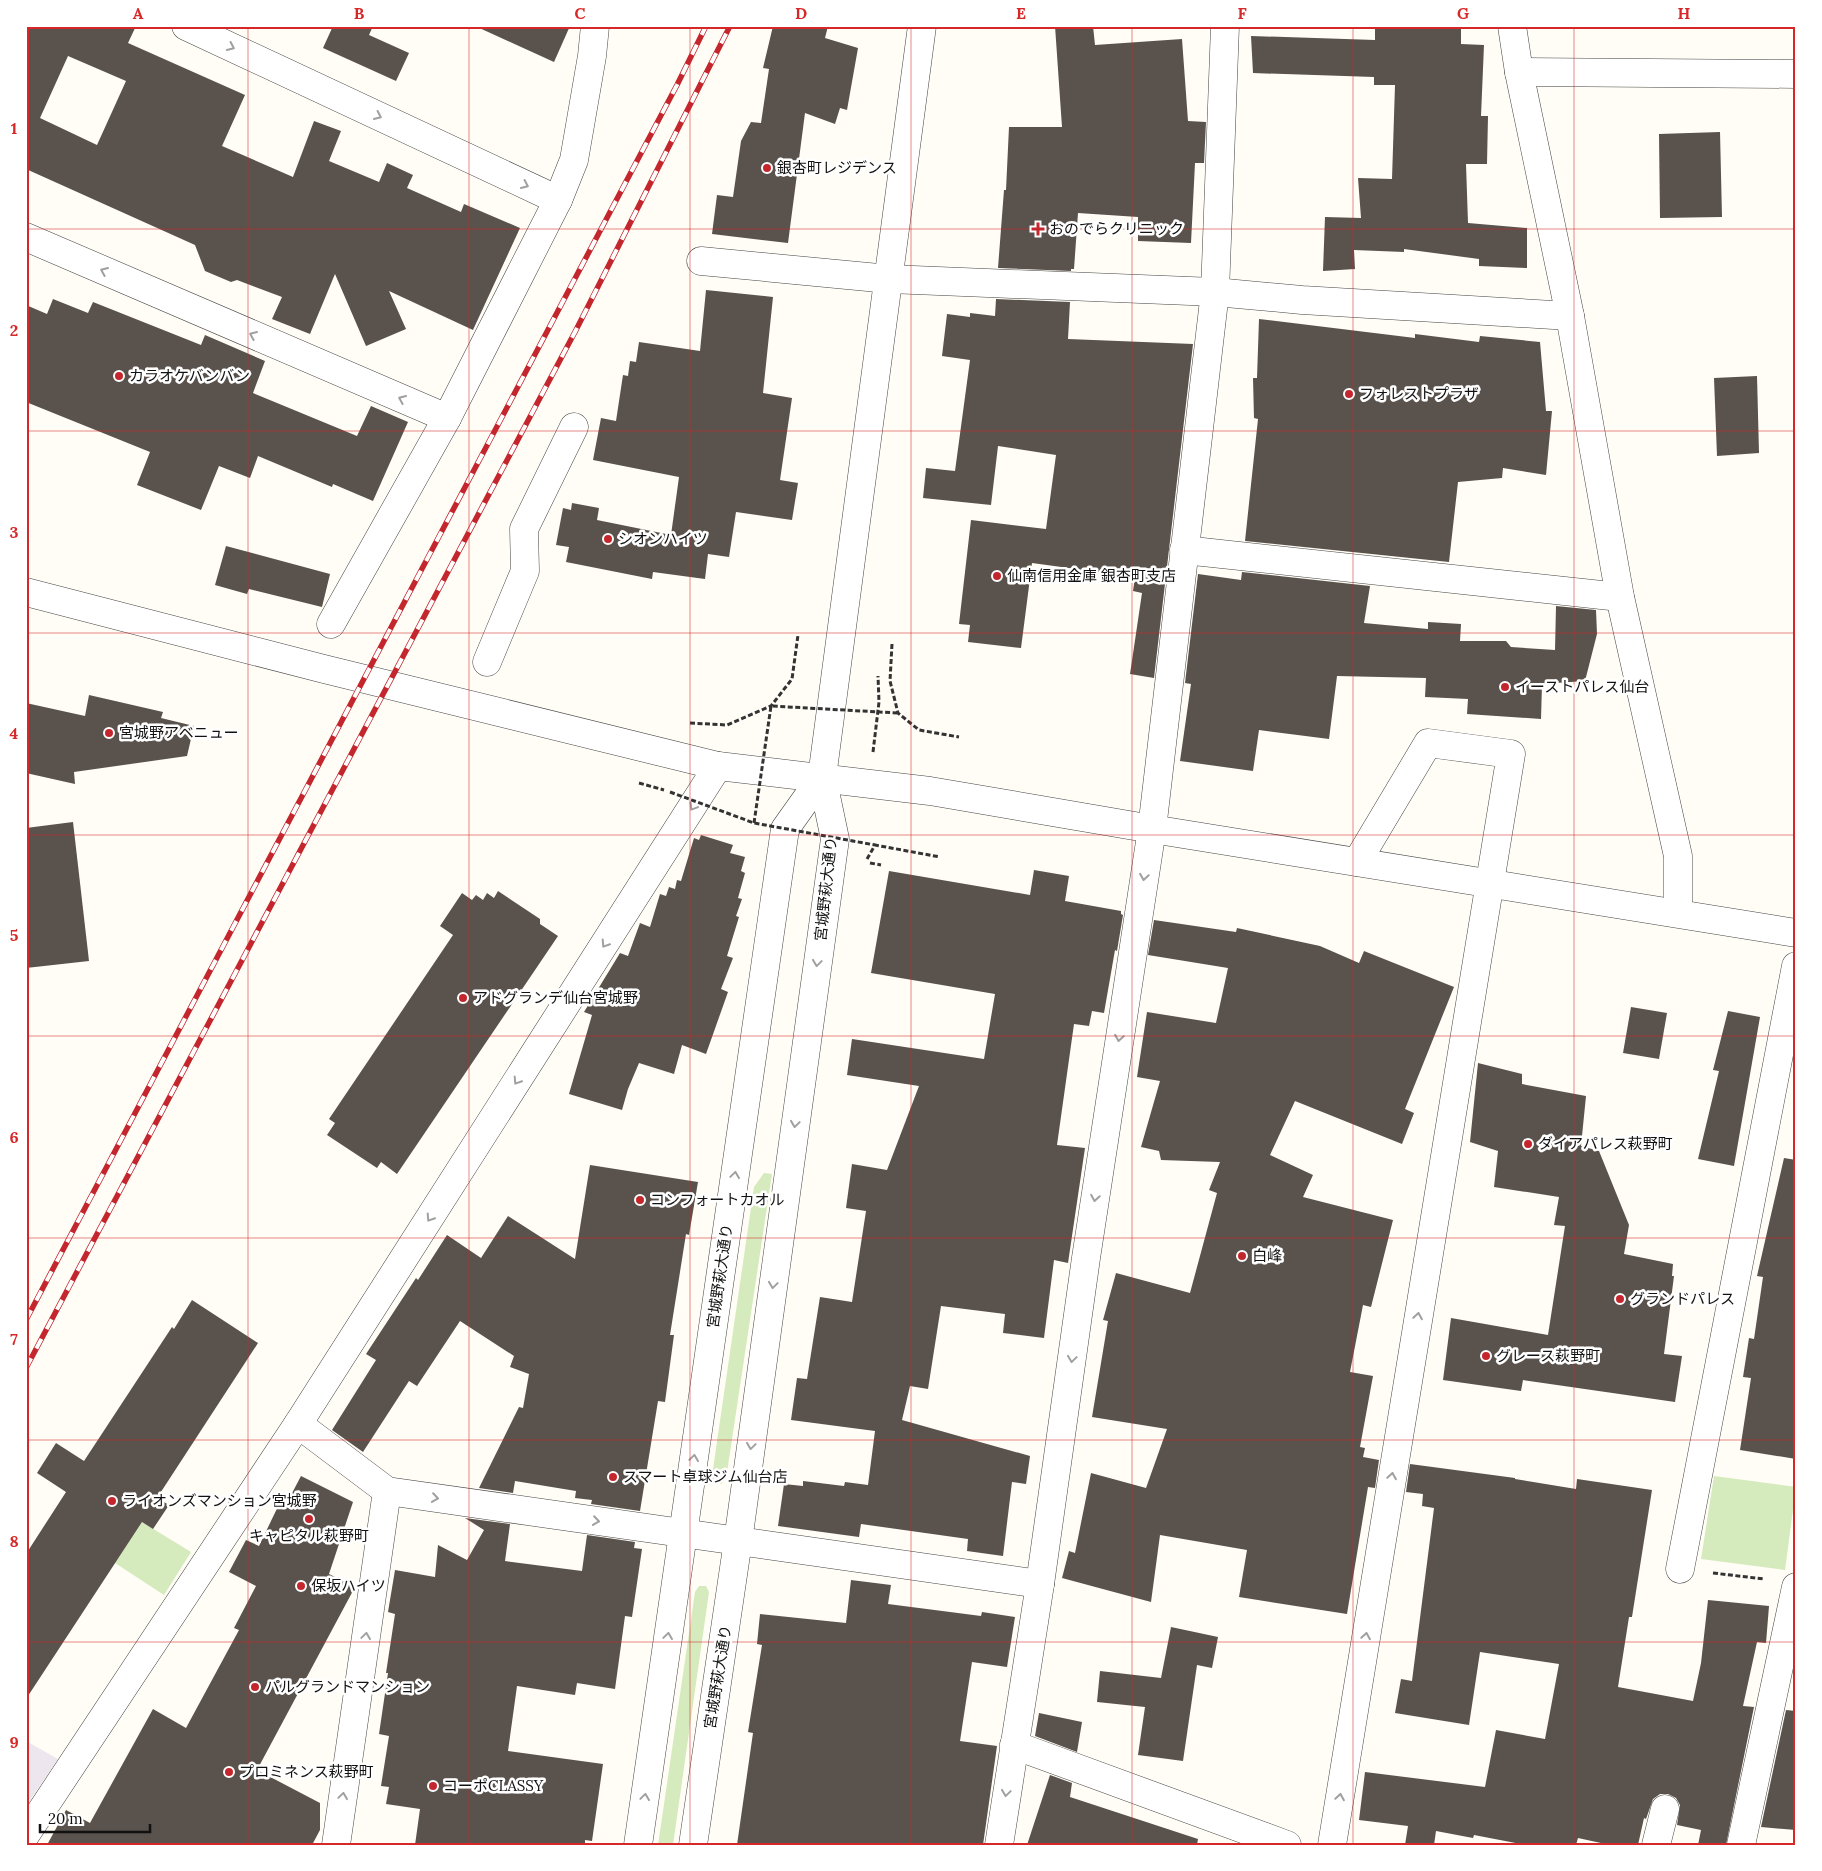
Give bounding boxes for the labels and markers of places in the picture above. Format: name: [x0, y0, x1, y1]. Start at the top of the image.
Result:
place label: 銀杏町レジデンス: [777, 158, 897, 177]
marker: 銀杏町レジデンス: [761, 162, 773, 174]
place label: おのでらクリニック: [1049, 219, 1184, 238]
marker: おのでらクリニック: [1031, 222, 1045, 236]
place label: カラオケバンバン: [129, 366, 250, 385]
marker: カラオケバンバン: [113, 370, 125, 382]
place label: フォレストプラザ: [1359, 384, 1479, 403]
marker: フォレストプラザ: [1343, 388, 1355, 400]
place label: シオンハイツ: [618, 529, 708, 548]
marker: シオンハイツ: [602, 533, 614, 545]
place label: 仙南信用金庫 銀杏町支店: [1007, 566, 1176, 585]
marker: 仙南信用金庫 銀杏町支店: [991, 570, 1003, 582]
place label: イーストパレス仙台: [1515, 677, 1649, 696]
marker: イーストパレス仙台: [1499, 681, 1511, 693]
place label: 宮城野アベニュー: [119, 723, 239, 742]
marker: 宮城野アベニュー: [103, 727, 115, 739]
place label: アドグランデ仙台宮城野: [473, 988, 638, 1007]
marker: アドグランデ仙台宮城野: [457, 992, 469, 1004]
place label: ダイアパレス萩野町: [1538, 1134, 1673, 1153]
marker: ダイアパレス萩野町: [1522, 1138, 1534, 1150]
place label: コンフォートカオル: [650, 1190, 785, 1209]
marker: コンフォートカオル: [634, 1194, 646, 1206]
place label: 白峰: [1252, 1246, 1282, 1265]
marker: 白峰: [1236, 1250, 1248, 1262]
place label: グランドパレス: [1630, 1289, 1735, 1308]
marker: グランドパレス: [1614, 1293, 1626, 1305]
place label: グレース萩野町: [1496, 1346, 1600, 1365]
marker: グレース萩野町: [1480, 1350, 1492, 1362]
place label: スマート卓球ジム仙台店: [623, 1467, 788, 1486]
marker: スマート卓球ジム仙台店: [607, 1471, 619, 1483]
place label: ライオンズマンション宮城野: [122, 1491, 317, 1510]
marker: ライオンズマンション宮城野: [106, 1495, 118, 1507]
marker: キャピタル萩野町: [303, 1513, 315, 1525]
place label: キャピタル萩野町: [249, 1526, 369, 1545]
place label: 保坂ハイツ: [311, 1576, 386, 1595]
marker: 保坂ハイツ: [295, 1580, 307, 1592]
place label: パルグランドマンション: [265, 1677, 430, 1696]
marker: パルグランドマンション: [249, 1681, 261, 1693]
place label: プロミネンス萩野町: [239, 1762, 374, 1781]
marker: プロミネンス萩野町: [223, 1766, 235, 1778]
place label: コーポCLASSY: [443, 1776, 544, 1795]
marker: コーポCLASSY: [427, 1780, 439, 1792]

